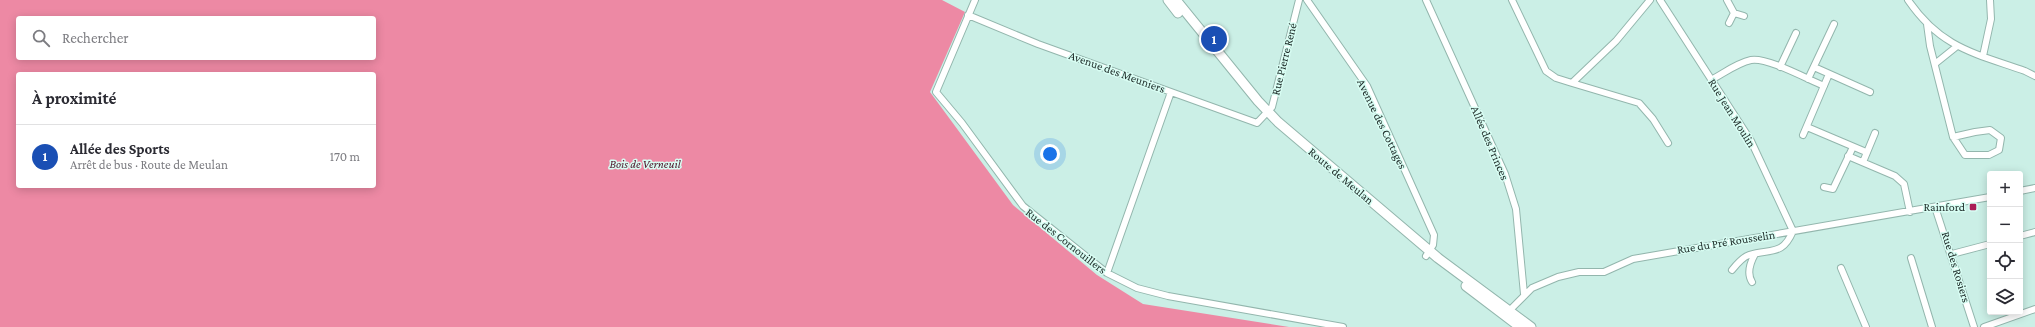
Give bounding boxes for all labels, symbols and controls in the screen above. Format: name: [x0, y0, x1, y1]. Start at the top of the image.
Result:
search box: [16, 16, 376, 60]
street label: Rue Pierre René: [1268, 21, 1300, 97]
pin: 1: [1201, 24, 1227, 54]
icon: search: [30, 27, 52, 49]
text: Rechercher: [62, 30, 129, 46]
street label: Avenue des Meuniers: [1067, 48, 1167, 96]
street label: Rue Jean Moulin: [1705, 76, 1759, 150]
street label: Avenue des Cottages: [1354, 77, 1410, 171]
text: À proximité: [32, 89, 116, 108]
street label: Allée des Princes: [1468, 104, 1512, 182]
text: Allée des Sports: [70, 141, 170, 157]
your location: [1040, 144, 1060, 164]
street label: Route de Meulan: [1306, 145, 1377, 208]
text: 1: [43, 149, 47, 164]
text: 170 m: [330, 149, 360, 164]
text: Arrêt de bus · Route de Meulan: [70, 157, 228, 172]
park label: Bois de Verneuil: [609, 157, 682, 171]
map controls: [1987, 171, 2023, 315]
button: +: [1987, 171, 2023, 207]
place label: Rainford: [1924, 200, 1966, 214]
marker: Rainford: [1968, 202, 1978, 212]
street label: Rue des Cornouillers: [1023, 205, 1109, 277]
button: −: [1987, 207, 2023, 243]
street label: Rue du Pré Rousselin: [1676, 227, 1777, 257]
street label: Rue des Rosiers: [1939, 230, 1974, 304]
button: locate: [1987, 243, 2023, 279]
button: layers: [1987, 279, 2023, 315]

